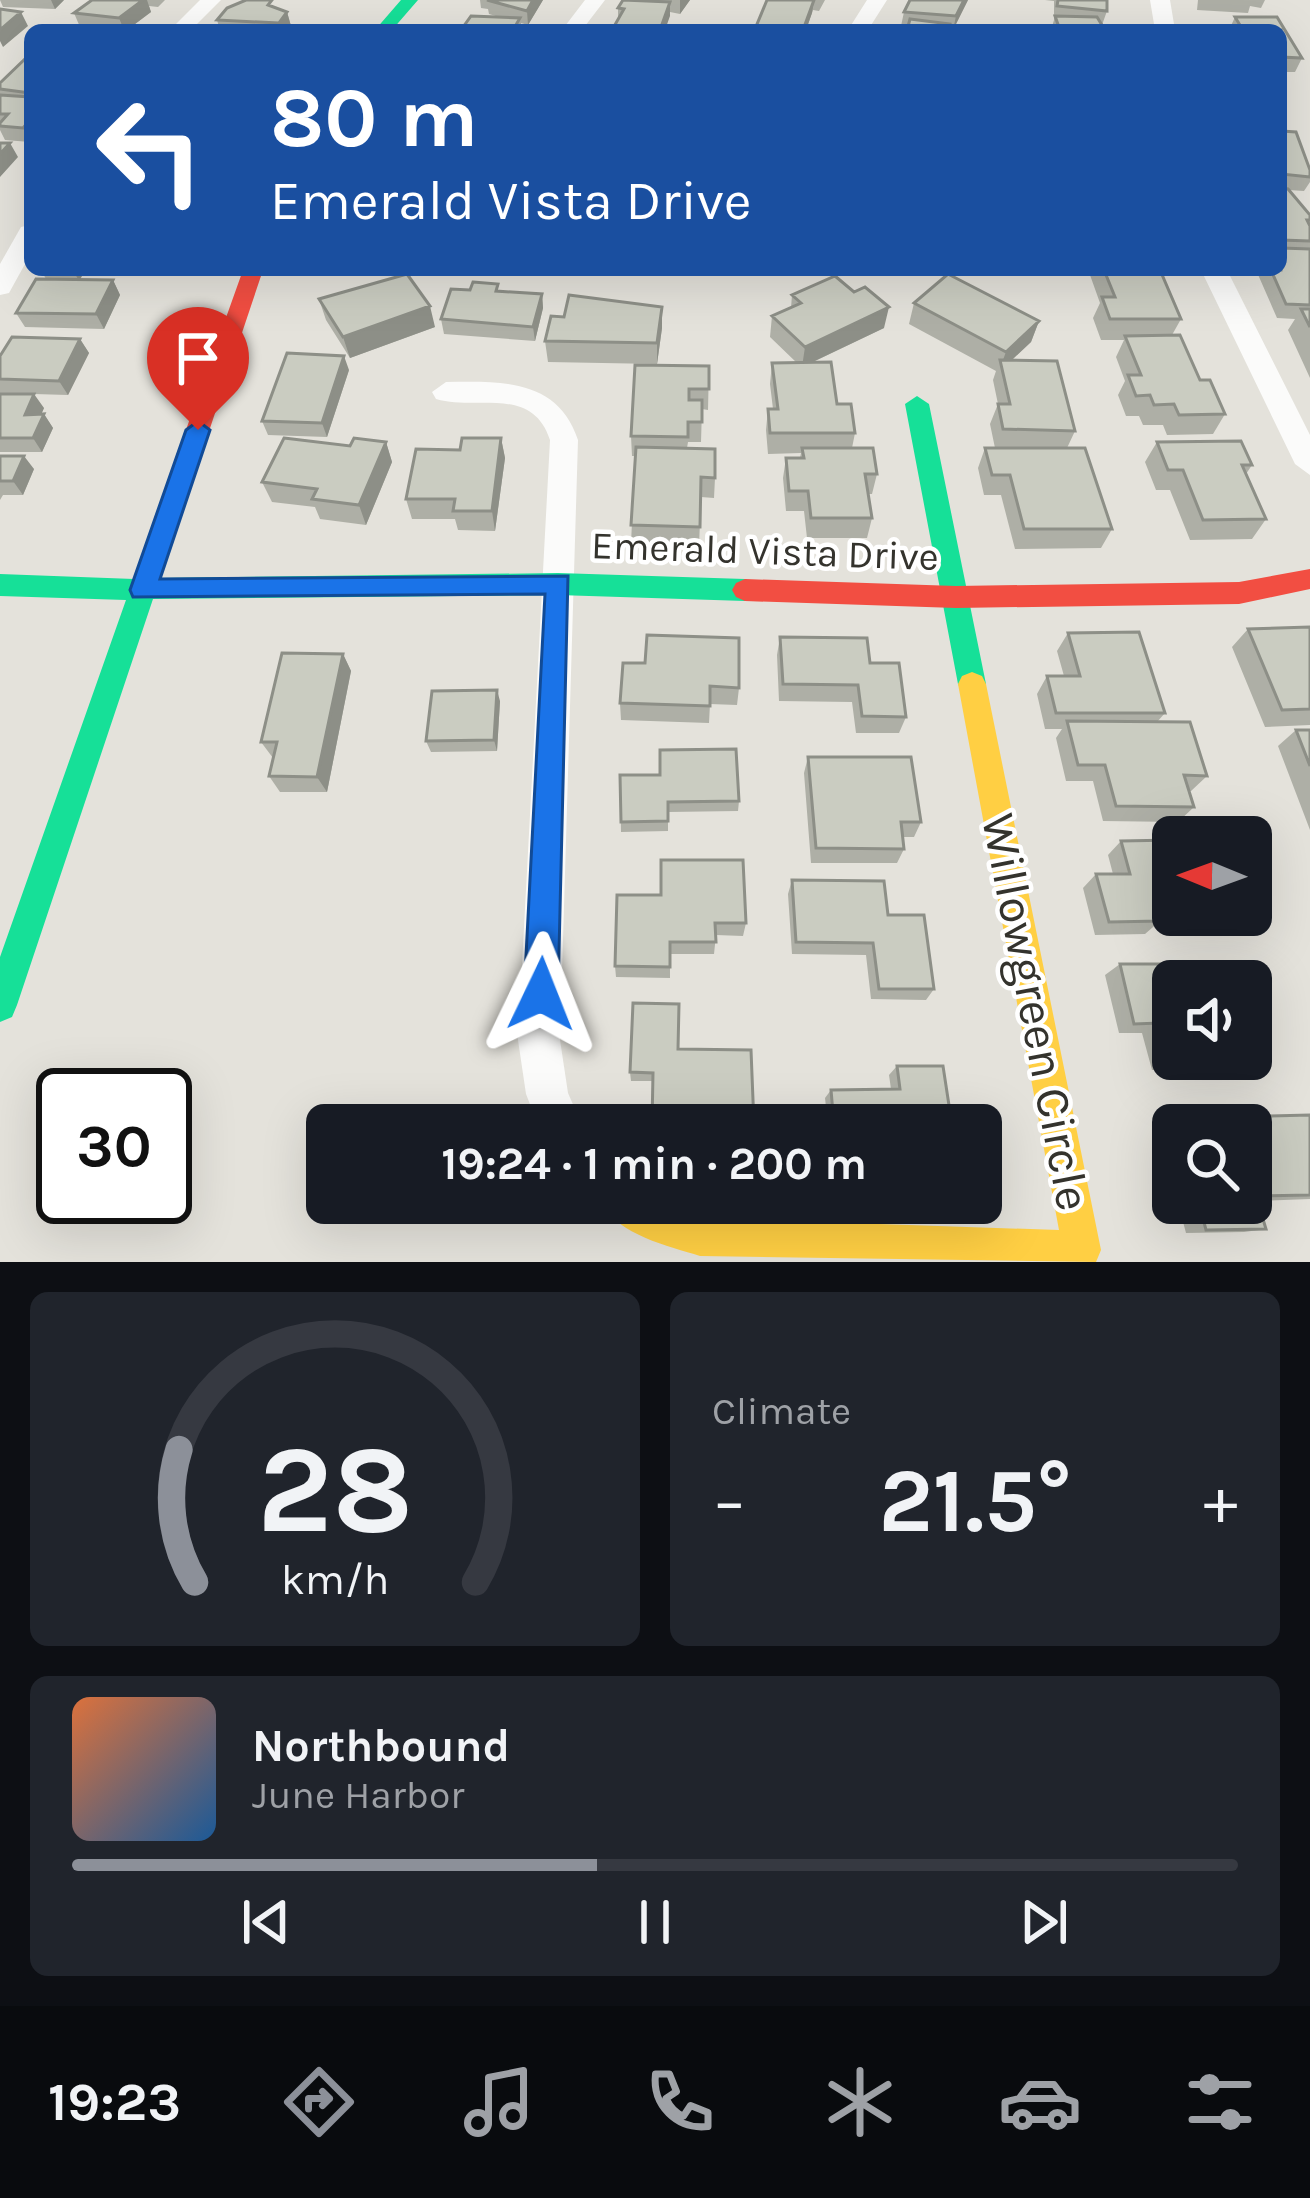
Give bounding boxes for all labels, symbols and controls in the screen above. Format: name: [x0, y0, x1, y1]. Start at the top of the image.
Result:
text: 80 m: [270, 69, 478, 167]
icon: left: [72, 72, 228, 228]
text: Emerald Vista Drive: [270, 169, 752, 233]
pin: [147, 307, 249, 430]
icon: arrive: [165, 325, 231, 391]
street label: Emerald Vista Drive: [590, 522, 940, 580]
street label: Willowgreen Circle: [969, 809, 1102, 1215]
north arrow: [1152, 816, 1272, 936]
map controls: [1152, 816, 1272, 1224]
position arrow: [478, 931, 604, 1057]
button: sound: [1152, 960, 1272, 1080]
speed limit sign: 30: [36, 1068, 192, 1224]
button: search: [1152, 1104, 1272, 1224]
text: 19:24 · 1 min · 200 m: [441, 1138, 867, 1190]
text: Climate: [712, 1388, 851, 1434]
text: 28: [257, 1417, 413, 1562]
text: 21.5°: [878, 1448, 1072, 1554]
text: −: [712, 1462, 747, 1540]
text: +: [1203, 1462, 1238, 1540]
text: km/h: [281, 1555, 389, 1605]
text: Northbound: [252, 1720, 510, 1772]
text: June Harbor: [252, 1772, 464, 1818]
icon: previous: [233, 1889, 299, 1955]
icon: pause: [622, 1889, 688, 1955]
icon: next: [1011, 1889, 1077, 1955]
icon: directions: [277, 2060, 361, 2144]
icon: music: [457, 2060, 541, 2144]
icon: phone: [638, 2060, 722, 2144]
icon: climate: [818, 2060, 902, 2144]
icon: car: [998, 2060, 1082, 2144]
icon: filters: [1178, 2060, 1262, 2144]
text: 19:23: [48, 2070, 181, 2134]

